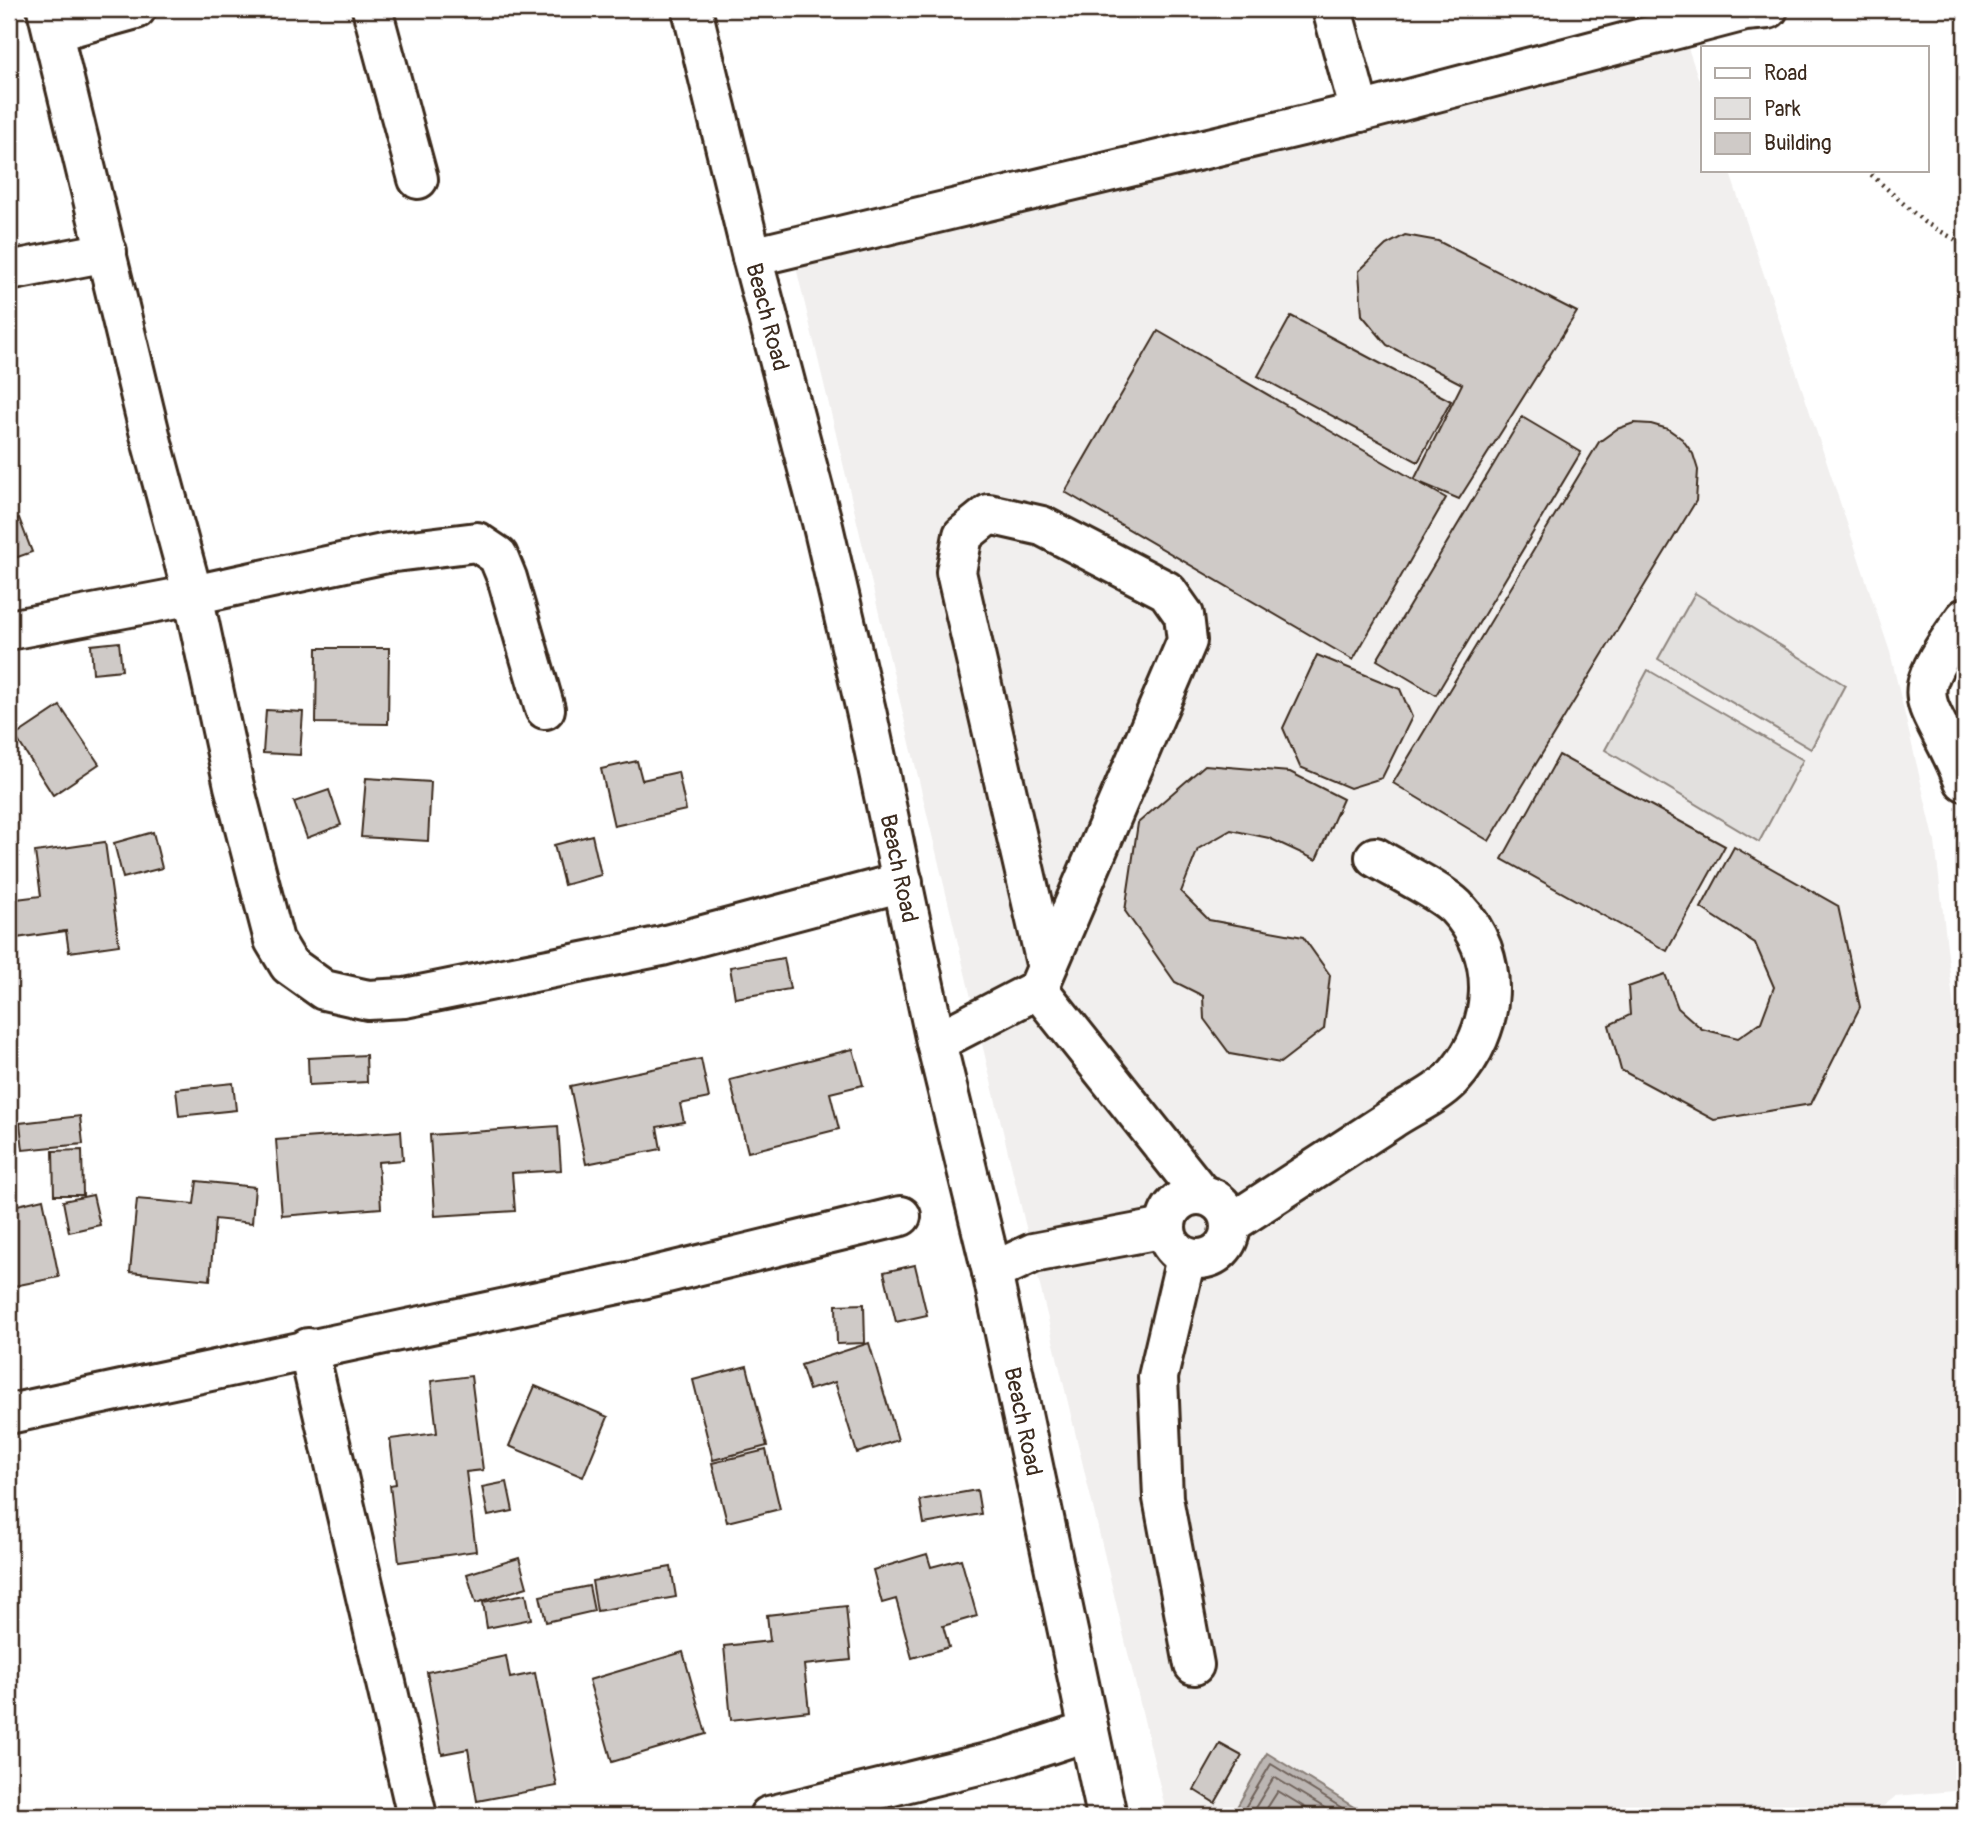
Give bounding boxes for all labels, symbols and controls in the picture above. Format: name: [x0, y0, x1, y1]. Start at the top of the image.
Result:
legend: [1701, 46, 1928, 172]
text: Road: [1764, 60, 1808, 87]
text: Park: [1764, 96, 1801, 123]
text: Building: [1764, 130, 1831, 157]
street label: Beach Road: [740, 260, 796, 374]
street label: Beach Road: [874, 811, 925, 925]
street label: Beach Road: [998, 1364, 1049, 1478]

